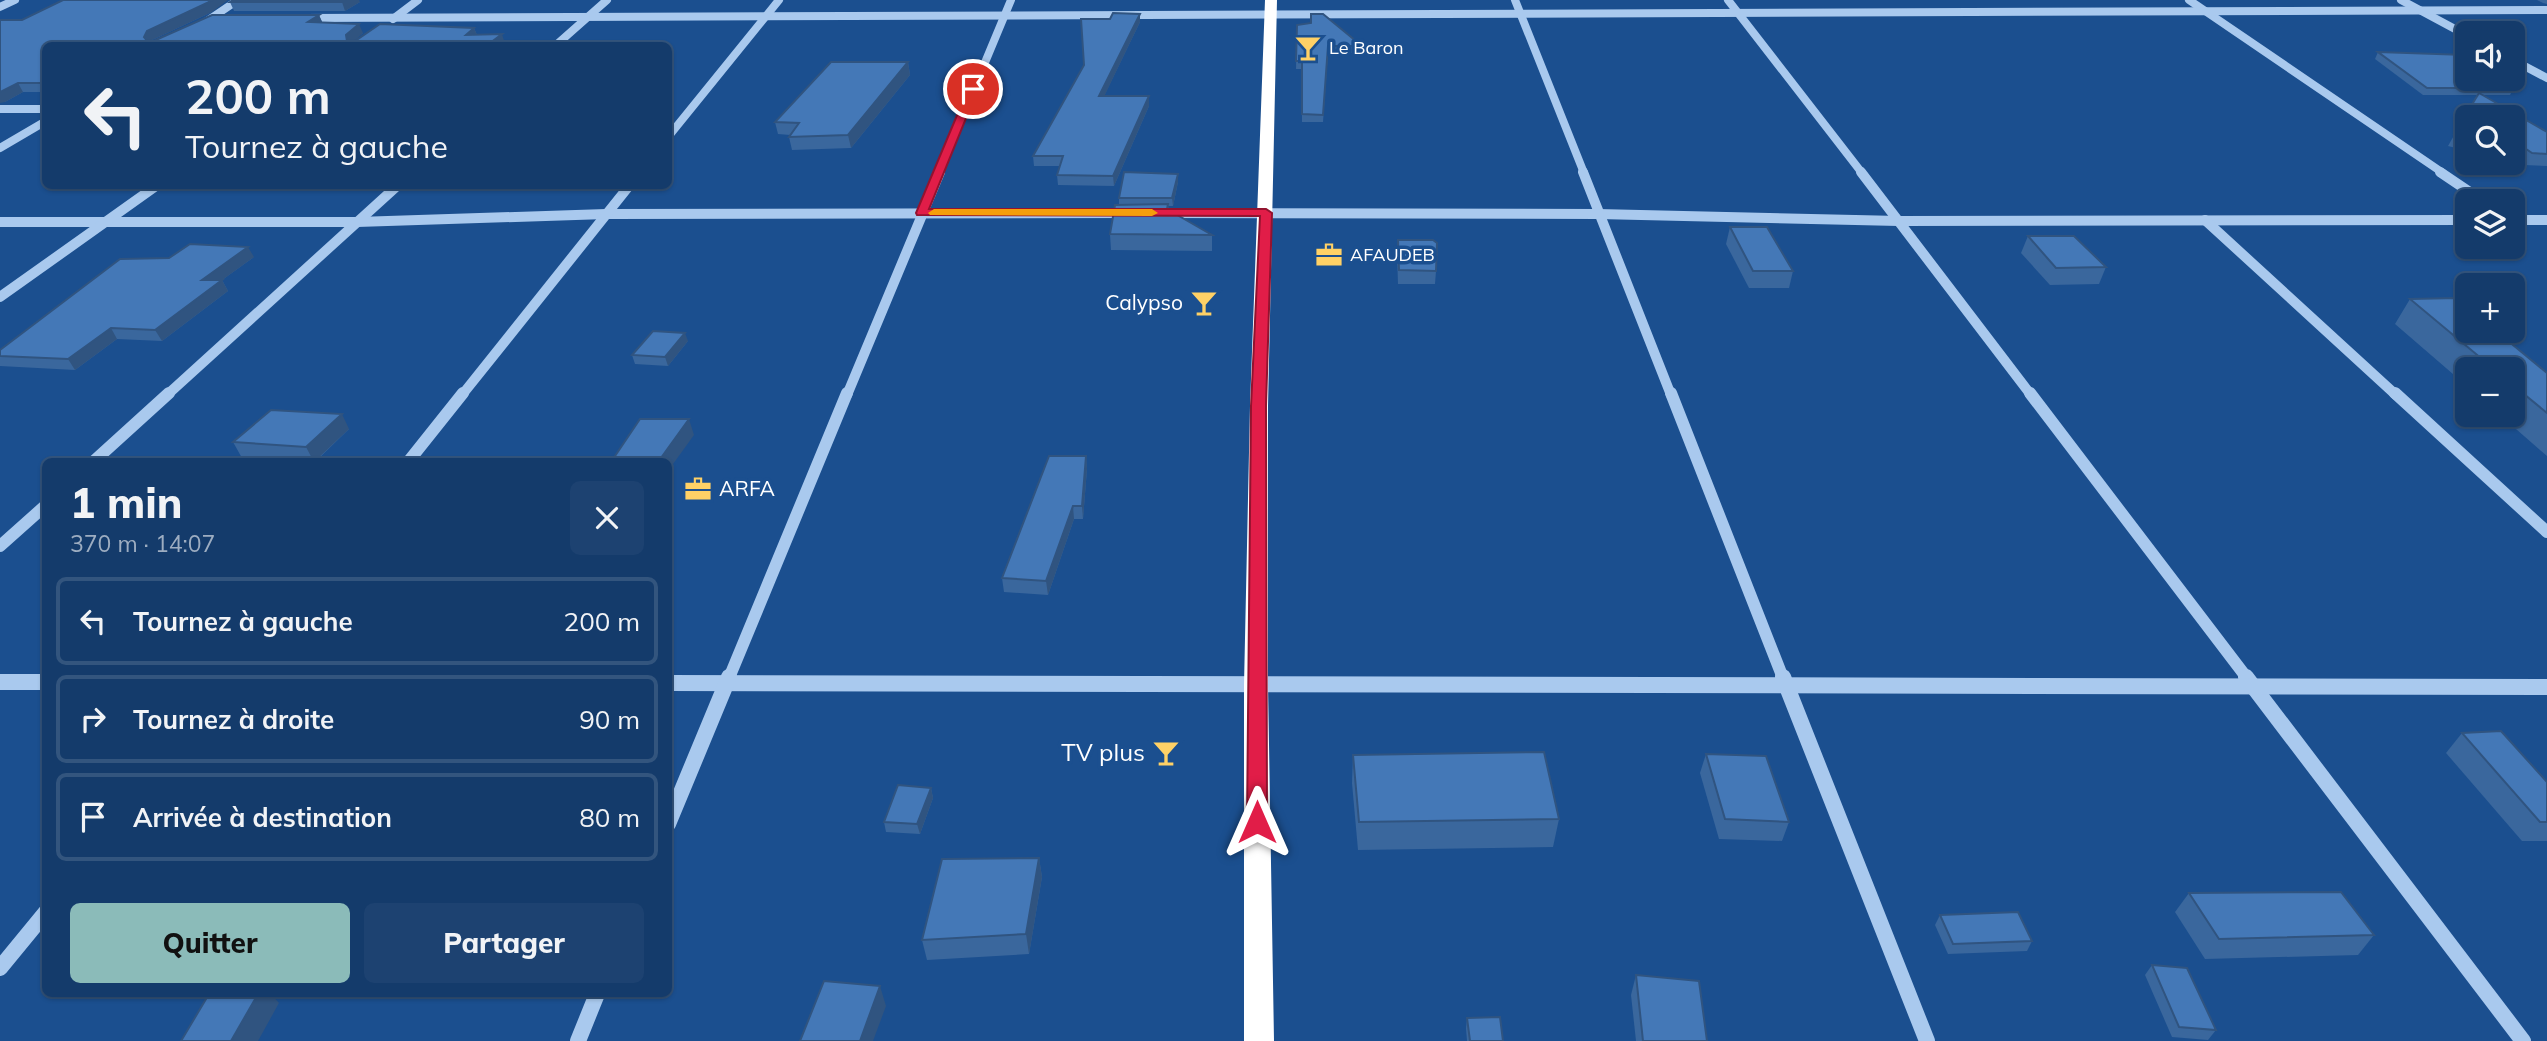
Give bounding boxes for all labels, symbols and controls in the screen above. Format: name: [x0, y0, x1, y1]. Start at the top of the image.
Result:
map controls: [2455, 21, 2525, 427]
button: sound: [2455, 21, 2525, 91]
bar icon: Le Baron: [1293, 33, 1323, 63]
place label: Le Baron: [1329, 36, 1404, 59]
pin: [943, 59, 1003, 119]
text: 200 m: [185, 65, 331, 126]
icon: left: [70, 70, 161, 161]
icon: arrive: [954, 70, 992, 108]
button: search: [2455, 105, 2525, 175]
text: Tournez à gauche: [185, 126, 448, 166]
button: layers: [2455, 189, 2525, 259]
office icon: AFAUDEB: [1314, 240, 1344, 270]
place label: AFAUDEB: [1350, 243, 1435, 266]
button: +: [2455, 273, 2525, 343]
bar icon: Calypso: [1189, 288, 1219, 318]
place label: Calypso: [1105, 289, 1183, 315]
button: −: [2455, 357, 2525, 427]
office icon: ARFA: [683, 474, 713, 504]
place label: ARFA: [719, 475, 776, 501]
text: 1 min: [70, 476, 183, 529]
button: close: [570, 481, 644, 555]
text: 370 m · 14:07: [70, 529, 215, 558]
icon: left: [74, 602, 112, 640]
text: Tournez à gauche: [133, 605, 353, 638]
text: 200 m: [564, 605, 640, 638]
icon: right: [74, 700, 112, 738]
text: Tournez à droite: [133, 703, 334, 736]
text: 90 m: [579, 703, 640, 736]
place label: TV plus: [1061, 737, 1145, 767]
bar icon: TV plus: [1151, 738, 1181, 768]
position arrow: [1220, 785, 1294, 859]
icon: arrive: [74, 798, 112, 836]
text: Arrivée à destination: [133, 801, 392, 834]
text: 80 m: [579, 801, 640, 834]
button: Quitter: [70, 903, 350, 983]
button: Partager: [364, 903, 644, 983]

